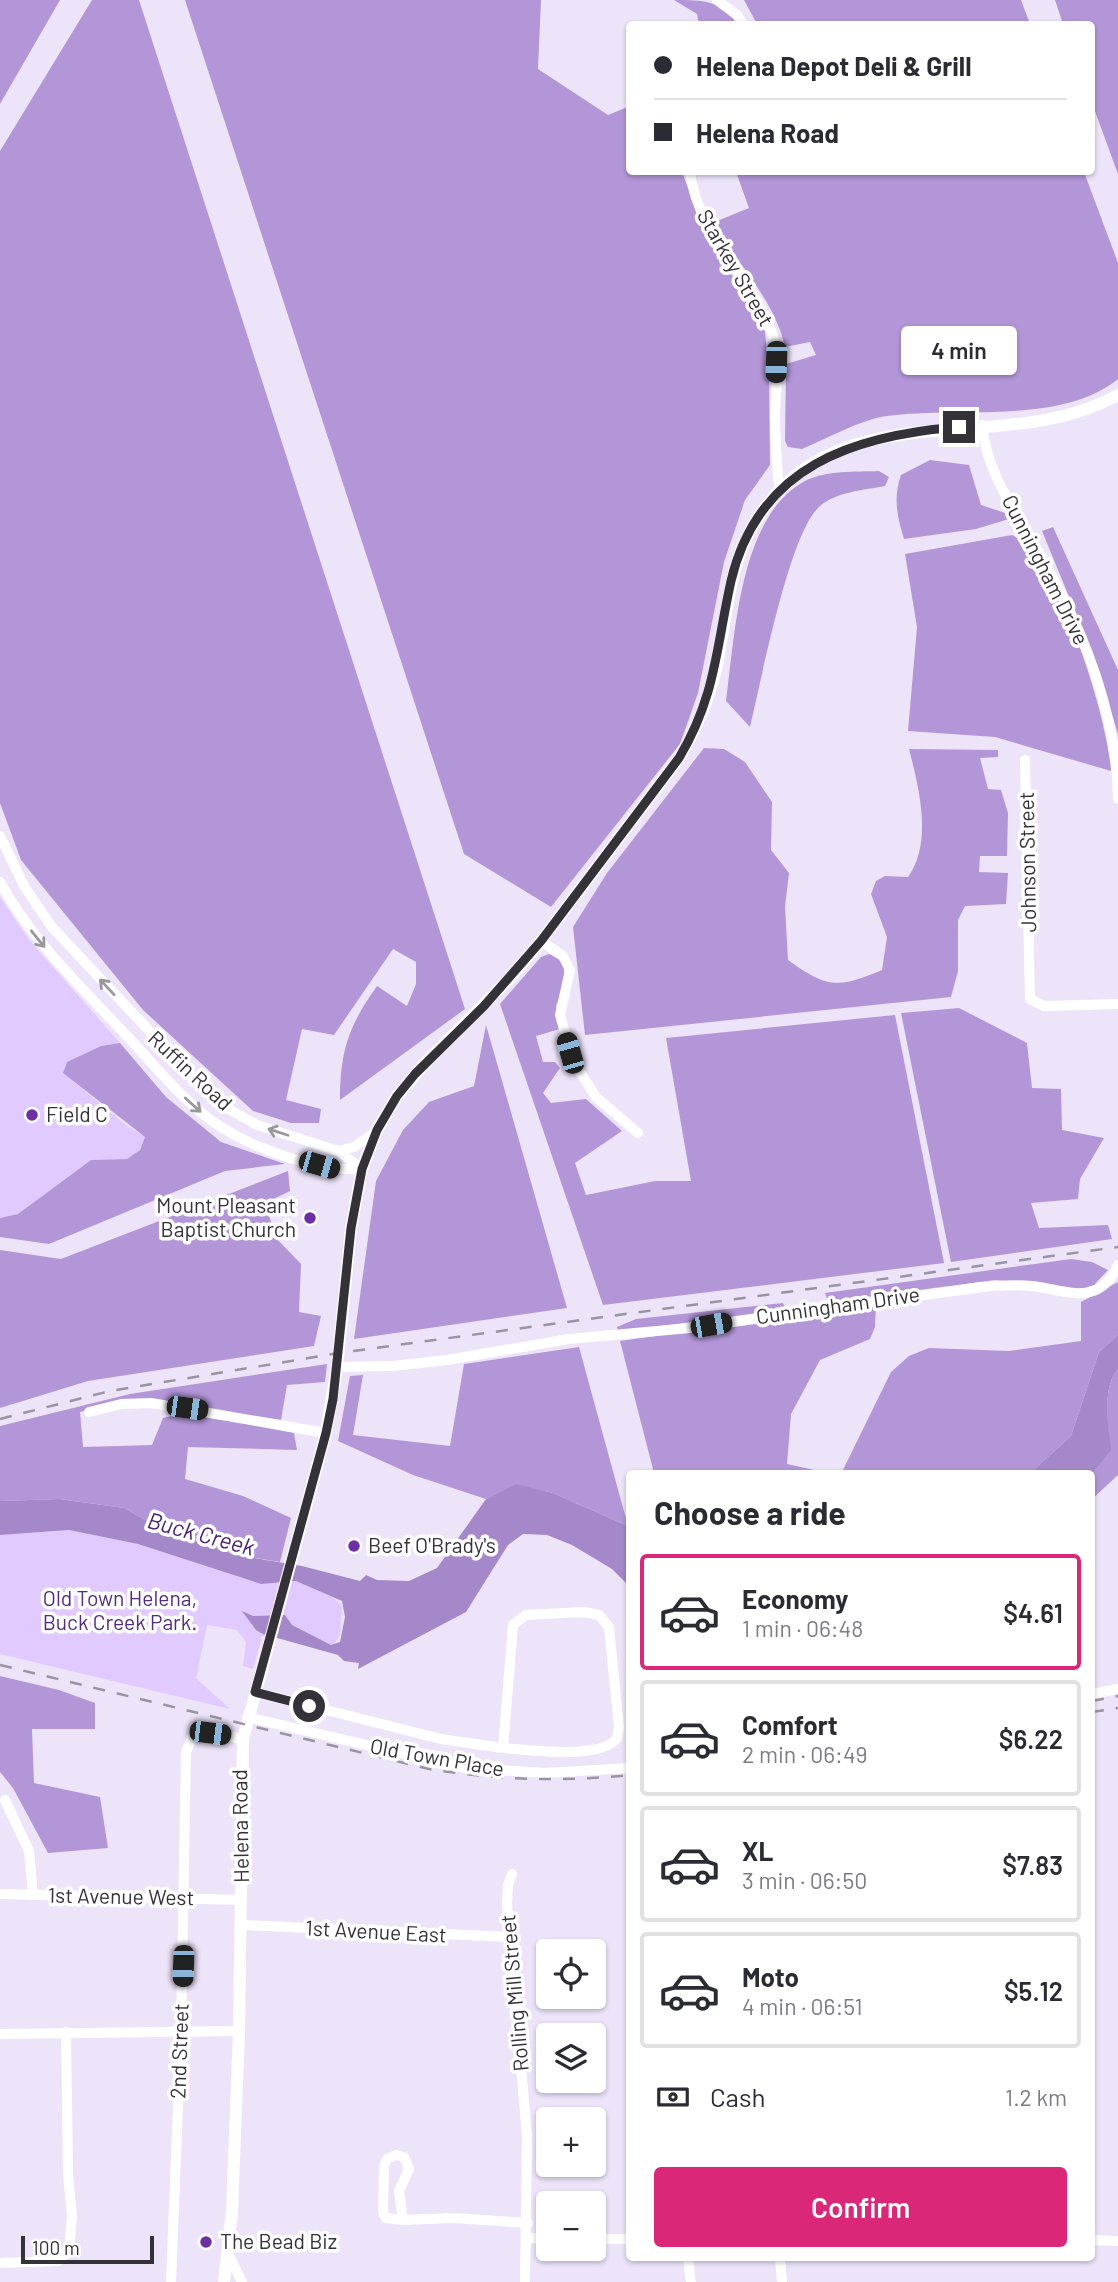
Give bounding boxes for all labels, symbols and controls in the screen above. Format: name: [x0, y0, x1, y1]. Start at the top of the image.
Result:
text: Helena Depot Deli & Grill: [696, 50, 972, 81]
text: Helena Road: [696, 117, 839, 148]
street label: Starkey Street: [693, 204, 780, 330]
callout: 4 min: [901, 326, 1017, 374]
text: 4 min: [931, 336, 987, 364]
car: [765, 341, 788, 383]
route end: [943, 411, 975, 443]
street label: Cunningham Drive: [998, 490, 1095, 648]
street label: Johnson Street: [1013, 792, 1040, 933]
one-way arrow: [30, 929, 46, 947]
one-way arrow: [99, 978, 115, 996]
street label: Ruffin Road: [144, 1025, 238, 1115]
car: [555, 1030, 586, 1076]
one-way arrow: [184, 1096, 201, 1113]
place label: Field C: [46, 1101, 108, 1126]
marker: Field C: [24, 1107, 40, 1123]
one-way arrow: [268, 1125, 290, 1138]
car: [296, 1149, 343, 1181]
place label: Mount Pleasant Baptist Church: [156, 1192, 296, 1241]
marker: Mount Pleasant Baptist Church: [302, 1210, 318, 1226]
street label: Cunningham Drive: [754, 1281, 921, 1328]
car: [689, 1311, 734, 1339]
car: [165, 1395, 210, 1421]
text: Choose a ride: [654, 1493, 846, 1531]
water label: Buck Creek: [145, 1505, 258, 1561]
place label: Beef O'Brady's: [368, 1532, 496, 1557]
marker: Beef O'Brady's: [346, 1538, 362, 1554]
icon: car: [658, 1581, 721, 1644]
text: Economy: [742, 1583, 848, 1614]
park label: Old Town Helena, Buck Creek Park.: [43, 1585, 197, 1634]
text: $4.61: [1003, 1597, 1063, 1628]
text: 1 min · 06:48: [742, 1614, 863, 1642]
route start: [293, 1690, 325, 1722]
icon: car: [658, 1707, 721, 1770]
text: Comfort: [742, 1709, 838, 1740]
car: [188, 1720, 233, 1746]
text: $6.22: [999, 1723, 1063, 1754]
street label: Old Town Place: [368, 1732, 506, 1781]
text: 2 min · 06:49: [742, 1740, 868, 1768]
street label: Helena Road: [226, 1769, 253, 1883]
icon: car: [658, 1833, 721, 1896]
text: XL: [742, 1835, 773, 1866]
text: $7.83: [1002, 1849, 1063, 1880]
text: 3 min · 06:50: [742, 1866, 867, 1894]
street label: 1st Avenue West: [48, 1882, 194, 1909]
street label: 1st Avenue East: [305, 1914, 447, 1947]
street label: Rolling Mill Street: [494, 1914, 533, 2073]
map controls: [536, 1939, 606, 2261]
button: locate: [536, 1939, 606, 2009]
car: [172, 1945, 195, 1987]
icon: car: [658, 1959, 721, 2022]
text: Moto: [742, 1961, 799, 1992]
text: $5.12: [1004, 1975, 1063, 2006]
text: 4 min · 06:51: [742, 1992, 862, 2020]
street label: 2nd Street: [164, 2003, 193, 2099]
button: layers: [536, 2023, 606, 2093]
icon: cash: [654, 2078, 692, 2116]
text: Cash: [710, 2081, 765, 2112]
text: 1.2 km: [1005, 2083, 1067, 2111]
button: +: [536, 2107, 606, 2177]
button: Confirm: [654, 2167, 1067, 2247]
button: −: [536, 2191, 606, 2261]
place label: The Bead Biz: [220, 2228, 337, 2253]
scale bar: [21, 2233, 154, 2265]
marker: The Bead Biz: [198, 2234, 214, 2250]
text: 100 m: [32, 2236, 80, 2259]

